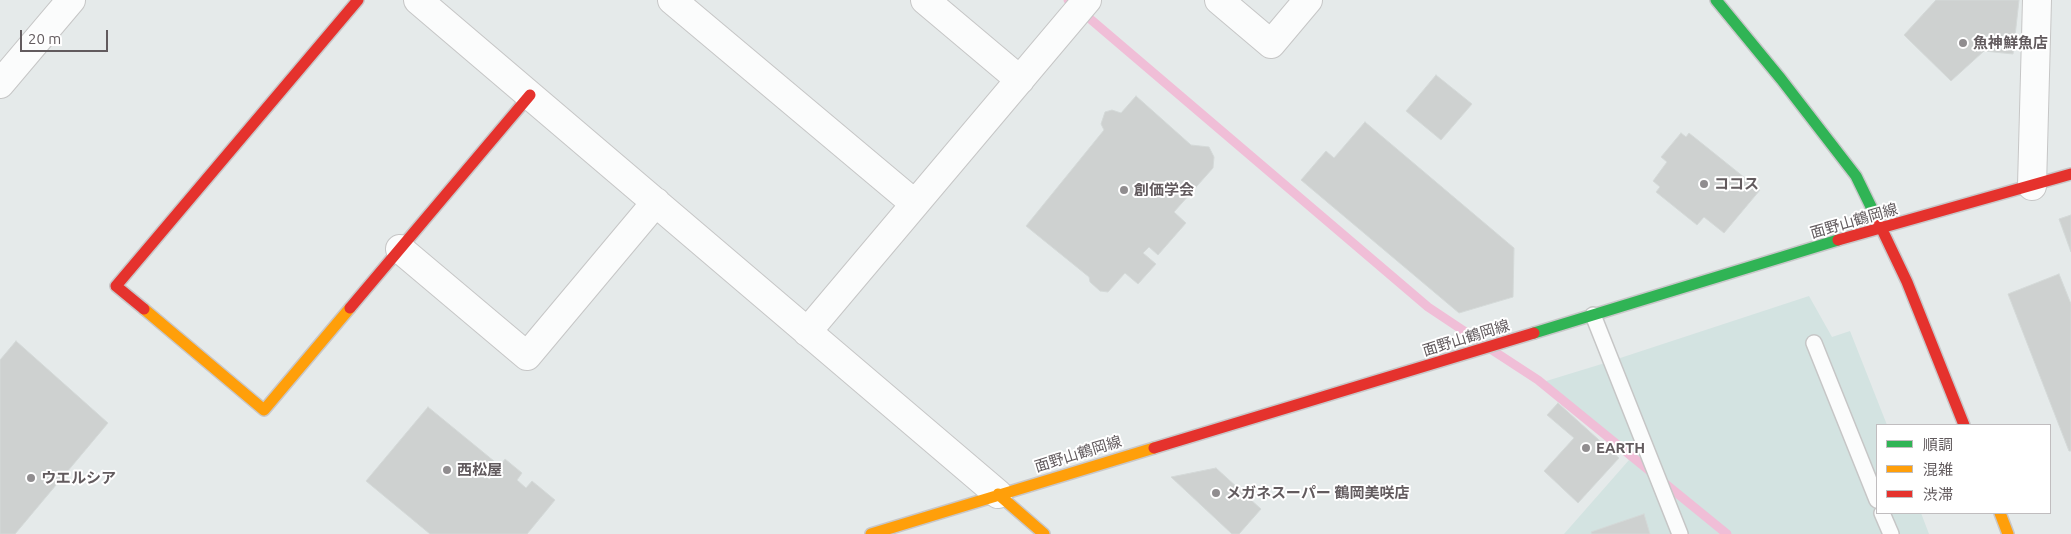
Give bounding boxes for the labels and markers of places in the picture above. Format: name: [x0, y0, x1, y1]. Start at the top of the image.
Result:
place label: 魚神鮮魚店: [1973, 34, 2048, 52]
marker: 魚神鮮魚店: [1957, 37, 1969, 49]
place label: ココス: [1714, 175, 1759, 193]
marker: ココス: [1698, 178, 1710, 190]
place label: 創価学会: [1134, 181, 1194, 199]
marker: 創価学会: [1118, 184, 1130, 196]
place label: EARTH: [1596, 439, 1645, 457]
marker: EARTH: [1580, 442, 1592, 454]
place label: 西松屋: [457, 461, 502, 479]
marker: 西松屋: [441, 464, 453, 476]
place label: ウエルシア: [41, 469, 116, 487]
marker: ウエルシア: [25, 472, 37, 484]
place label: メガネスーパー 鶴岡美咲店: [1226, 484, 1410, 502]
marker: メガネスーパー 鶴岡美咲店: [1210, 487, 1222, 499]

